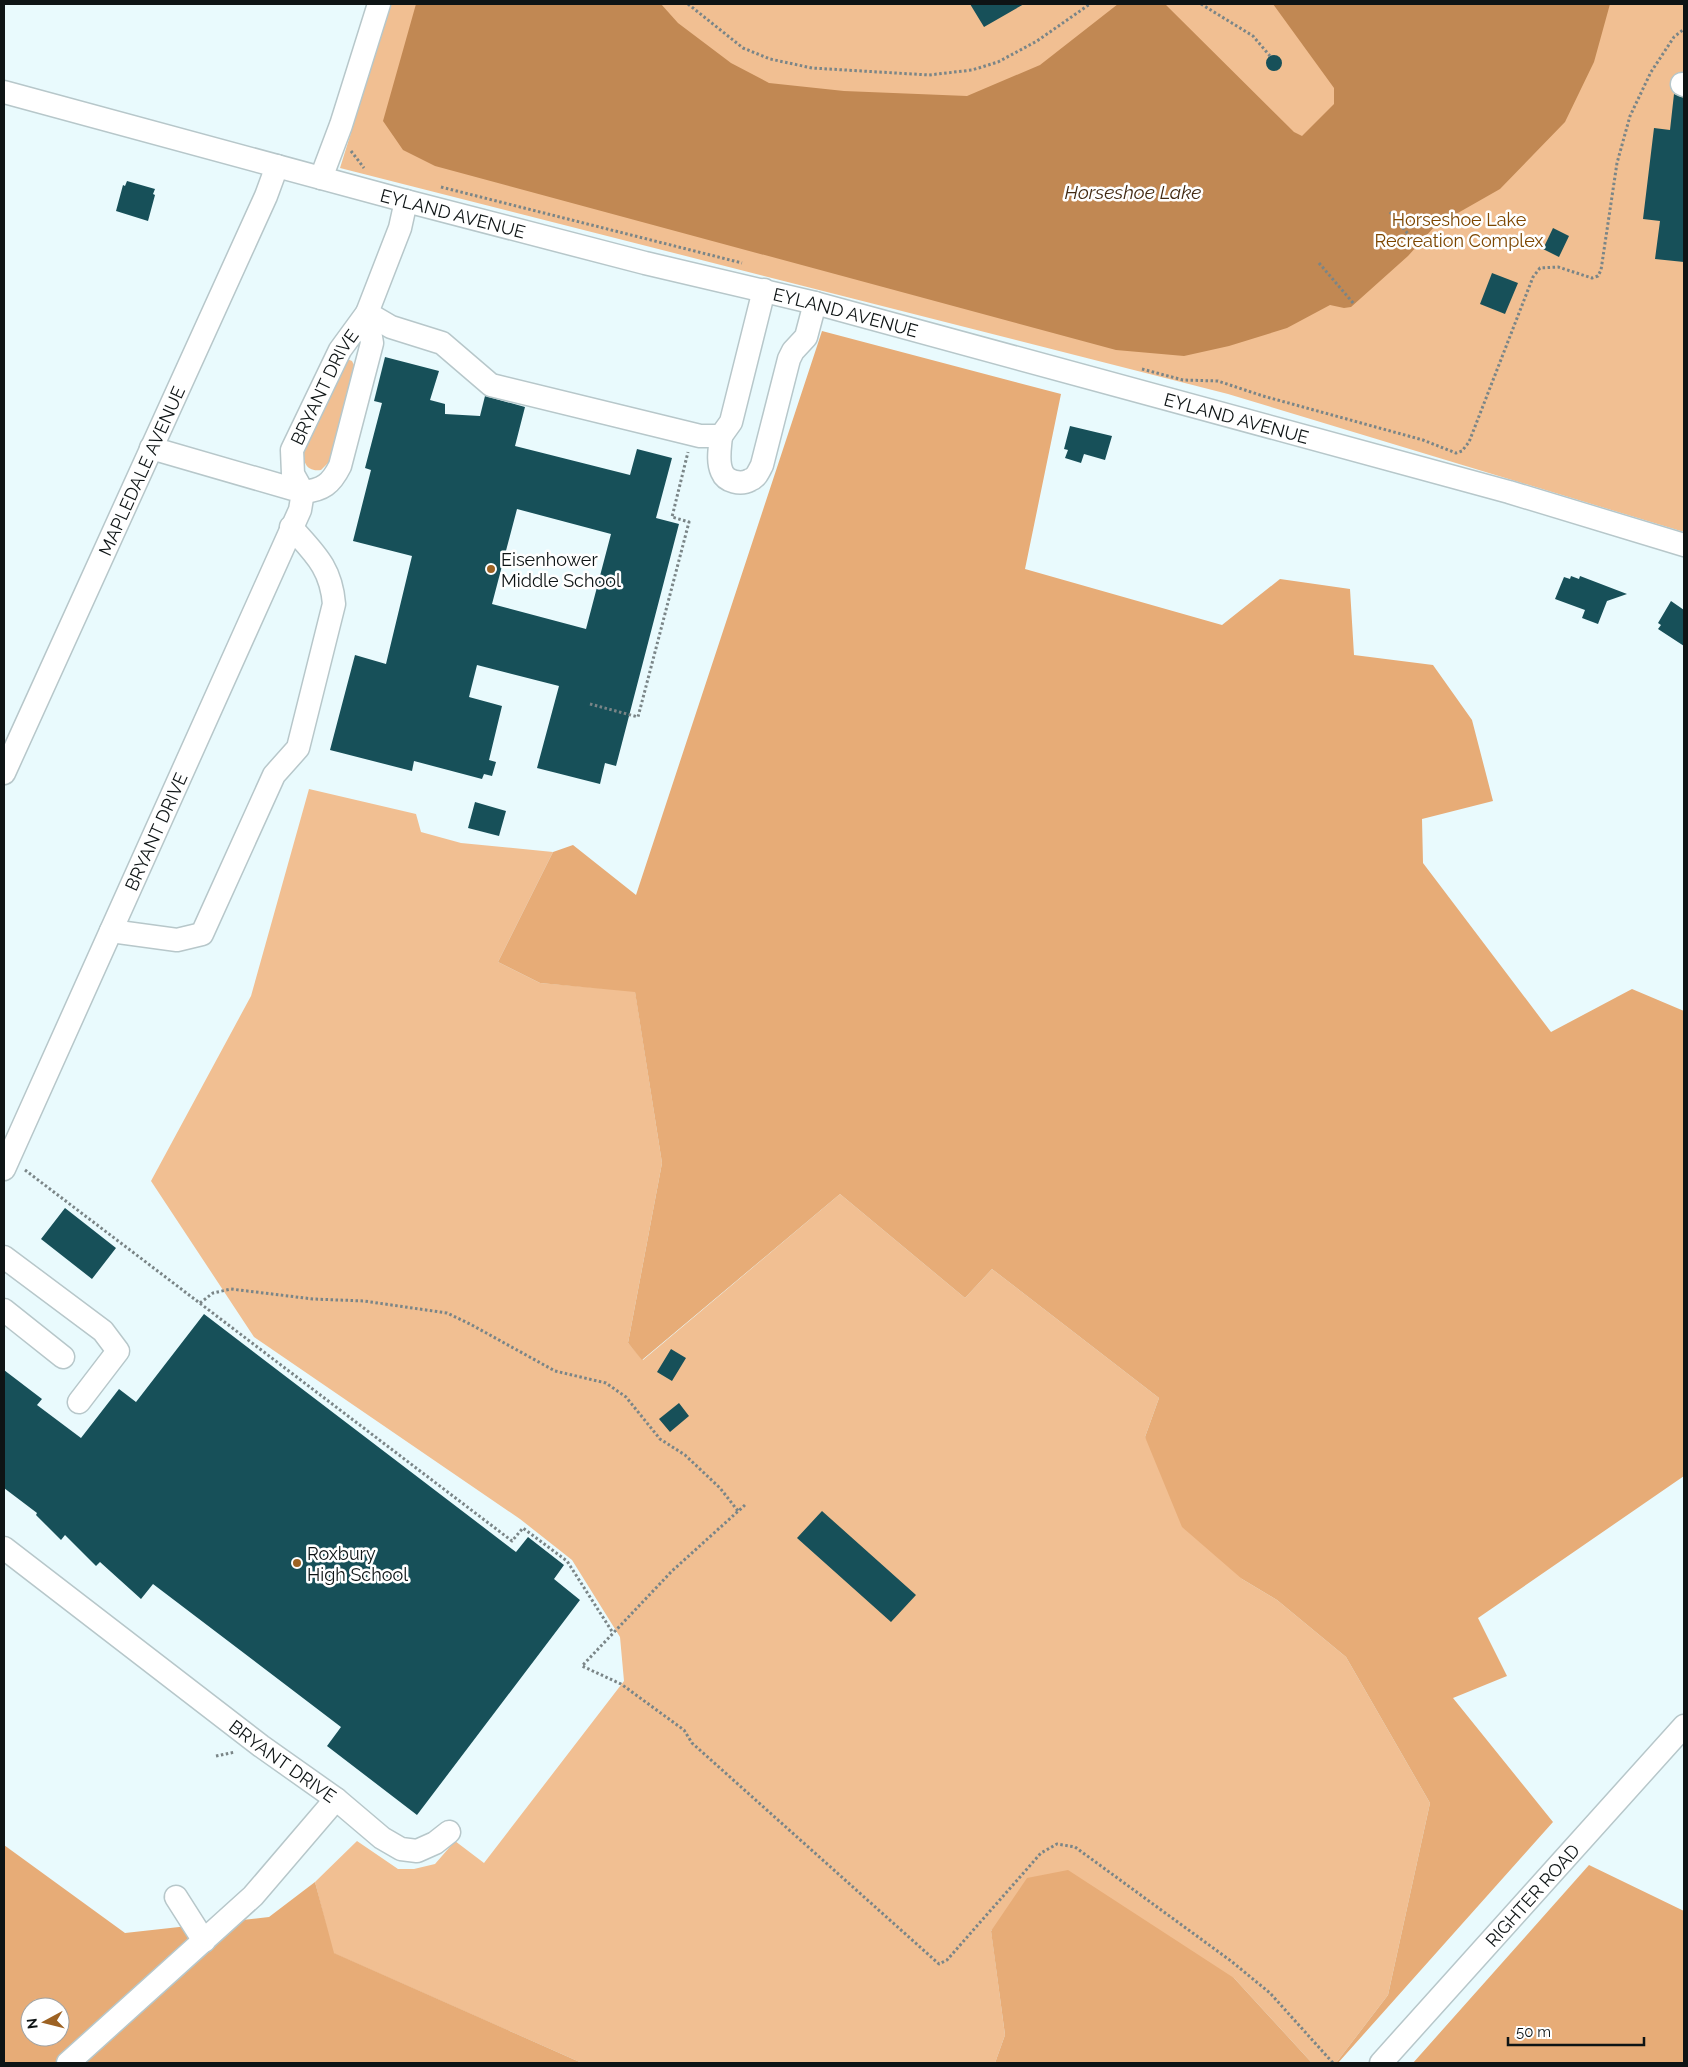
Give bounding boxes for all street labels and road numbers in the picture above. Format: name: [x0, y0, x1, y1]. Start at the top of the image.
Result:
street label: EYLAND AVENUE: [378, 184, 528, 242]
street label: EYLAND AVENUE: [771, 283, 920, 341]
street label: BRYANT DRIVE: [286, 325, 362, 448]
street label: MAPLEDALE AVENUE: [94, 383, 189, 559]
street label: EYLAND AVENUE: [1162, 388, 1311, 448]
street label: BRYANT DRIVE: [120, 769, 191, 894]
street label: BRYANT DRIVE: [225, 1715, 341, 1807]
street label: RIGHTER ROAD: [1481, 1839, 1584, 1951]

